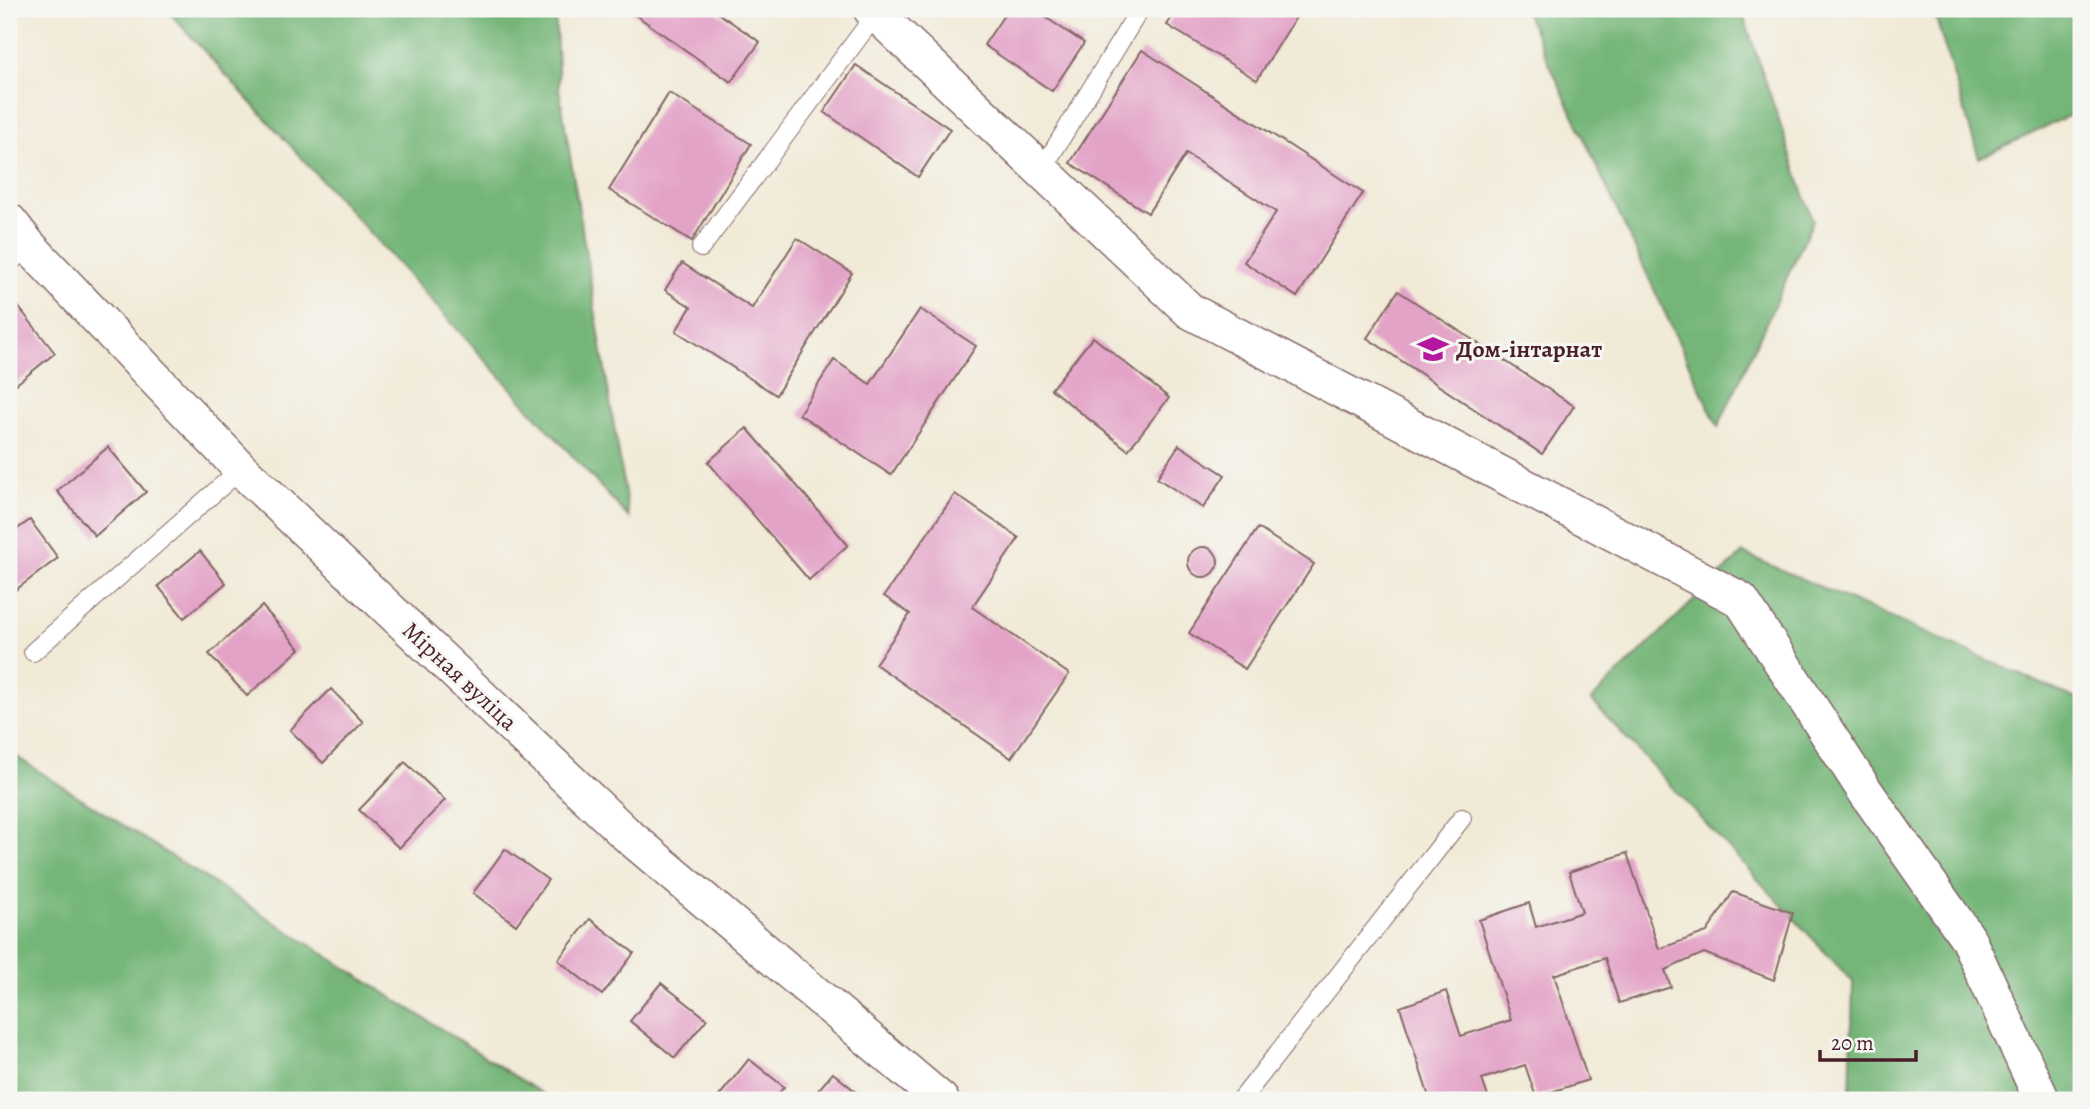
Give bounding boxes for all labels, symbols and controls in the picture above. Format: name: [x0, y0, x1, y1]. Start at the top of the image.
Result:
school or university icon: Дом-інтарнат: [1416, 332, 1450, 366]
place label: Дом-інтарнат: [1456, 333, 1602, 365]
street label: Мірная вуліца: [396, 614, 524, 738]
scale bar: [1820, 1018, 1917, 1062]
text: 20 m: [1831, 1029, 1874, 1057]

